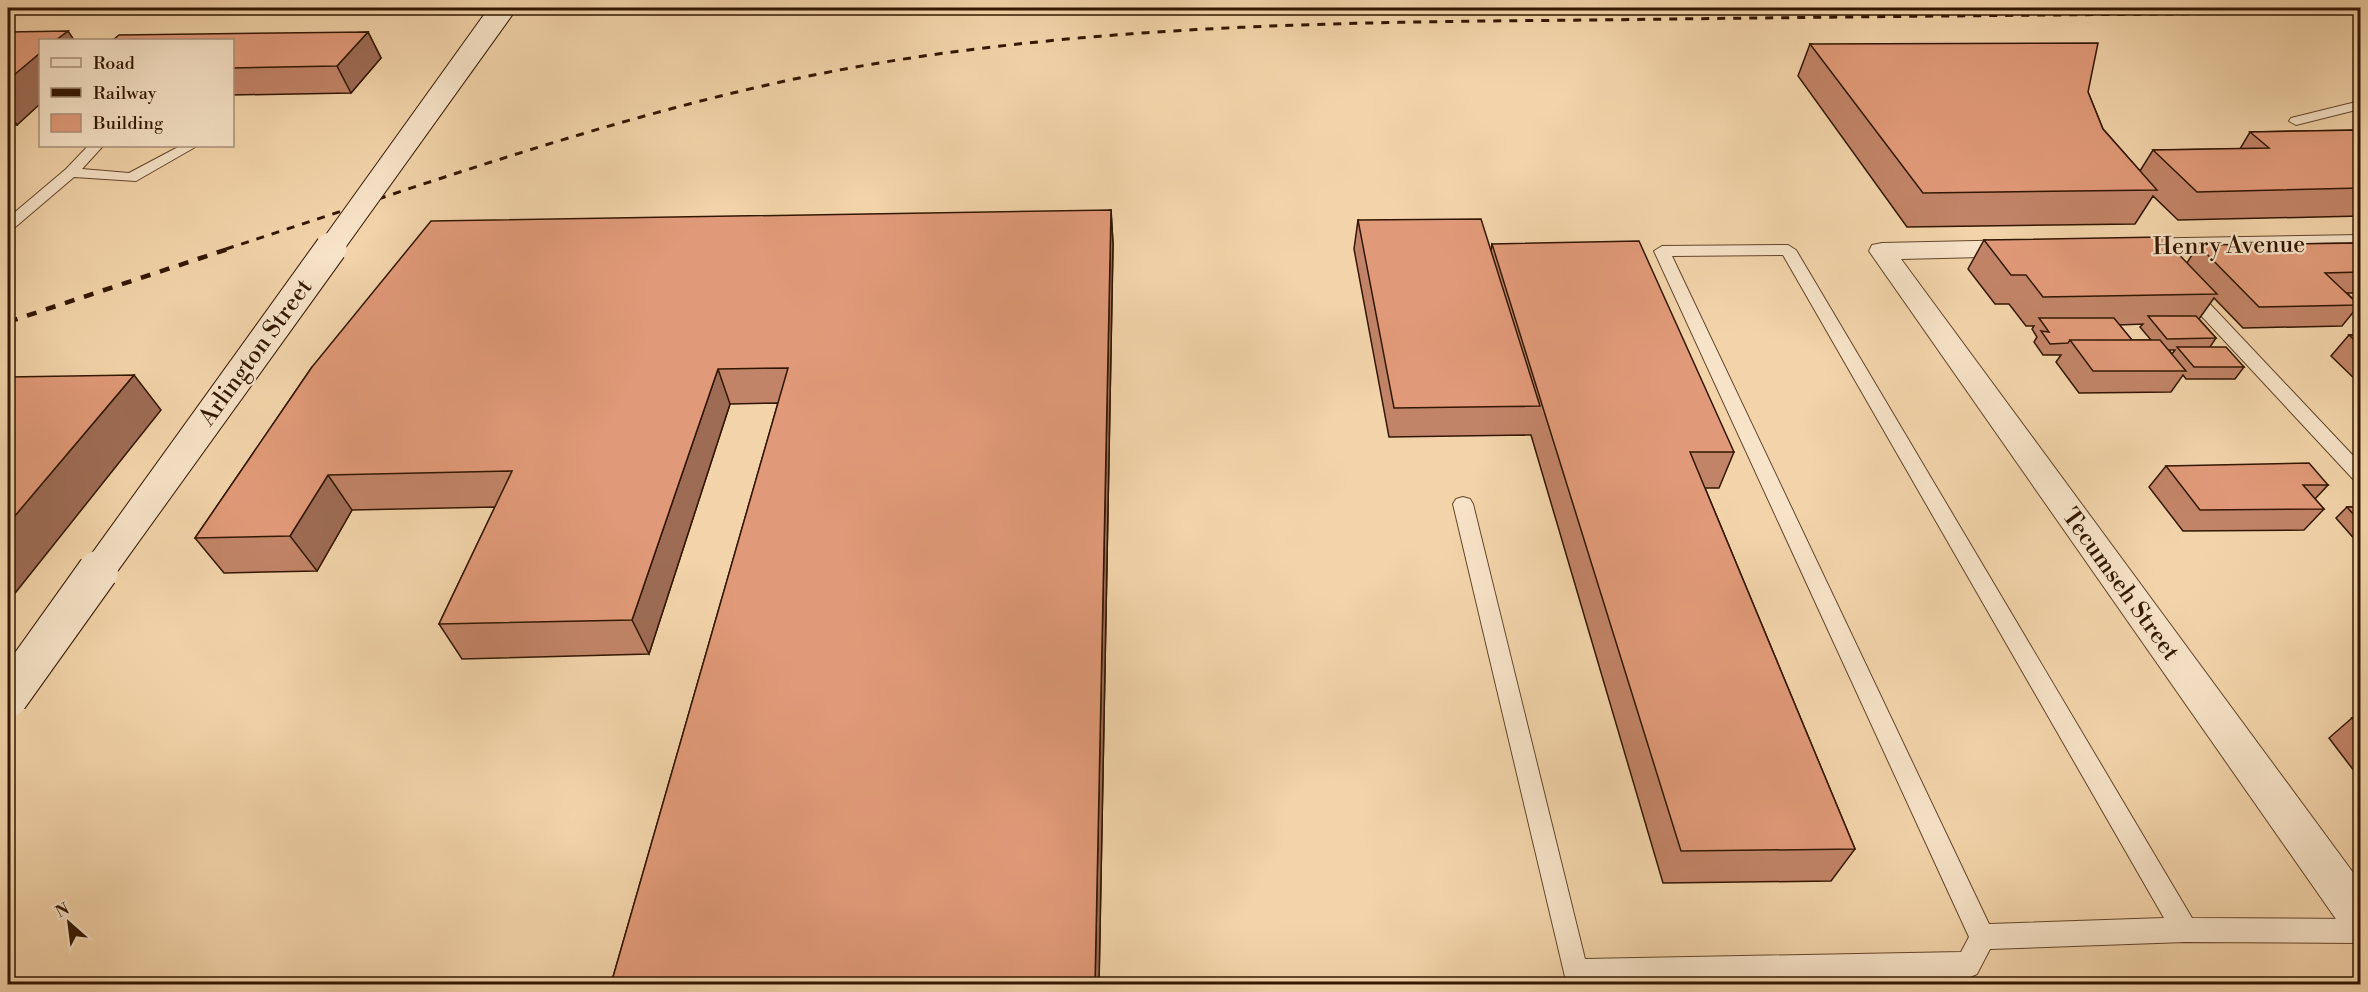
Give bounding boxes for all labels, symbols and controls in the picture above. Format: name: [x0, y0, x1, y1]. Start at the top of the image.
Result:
legend: [39, 39, 234, 147]
text: Road: [93, 52, 136, 75]
text: Railway: [93, 82, 157, 105]
text: Building: [92, 112, 164, 135]
street label: Henry Avenue: [2152, 230, 2306, 262]
street label: Arlington Street: [192, 273, 319, 433]
street label: Tecumseh Street: [2055, 503, 2186, 667]
north arrow: [39, 893, 99, 953]
text: N: [52, 899, 73, 922]

